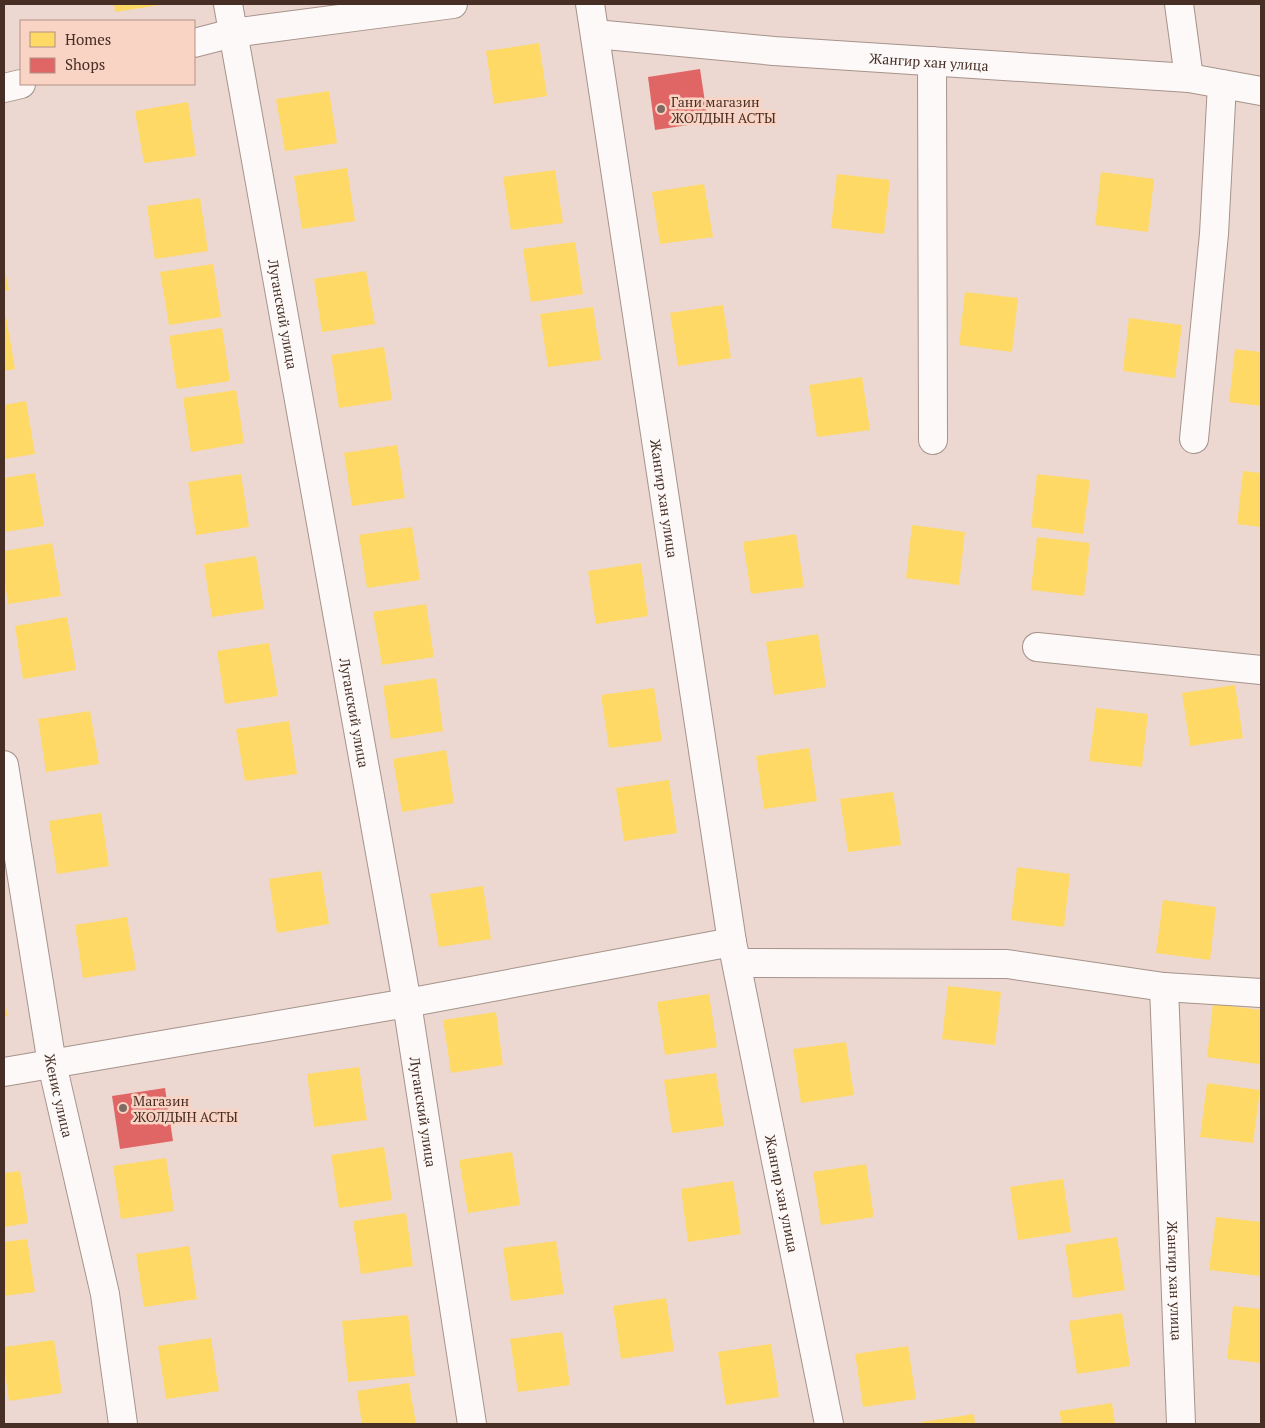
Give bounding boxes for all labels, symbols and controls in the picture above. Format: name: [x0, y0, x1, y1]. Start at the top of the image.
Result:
legend: [20, 20, 195, 85]
text: Homes: [65, 29, 111, 49]
street label: Жангир хан улица: [868, 48, 989, 74]
text: Shops: [65, 54, 105, 74]
place label: Гани магазин ЖОЛДЫН АСТЫ: [671, 92, 776, 127]
marker: Гани магазин ЖОЛДЫН АСТЫ: [655, 103, 667, 115]
street label: Луганский улица: [264, 257, 303, 370]
street label: Жангир хан улица: [646, 438, 683, 559]
street label: Луганский улица: [336, 655, 374, 769]
street label: Женис улица: [41, 1052, 78, 1139]
street label: Луганский улица: [406, 1054, 442, 1168]
place label: Магазин ЖОЛДЫН АСТЫ: [133, 1091, 238, 1126]
marker: Магазин ЖОЛДЫН АСТЫ: [117, 1102, 129, 1114]
street label: Жангир хан улица: [761, 1133, 804, 1254]
street label: Жангир хан улица: [1164, 1221, 1187, 1341]

